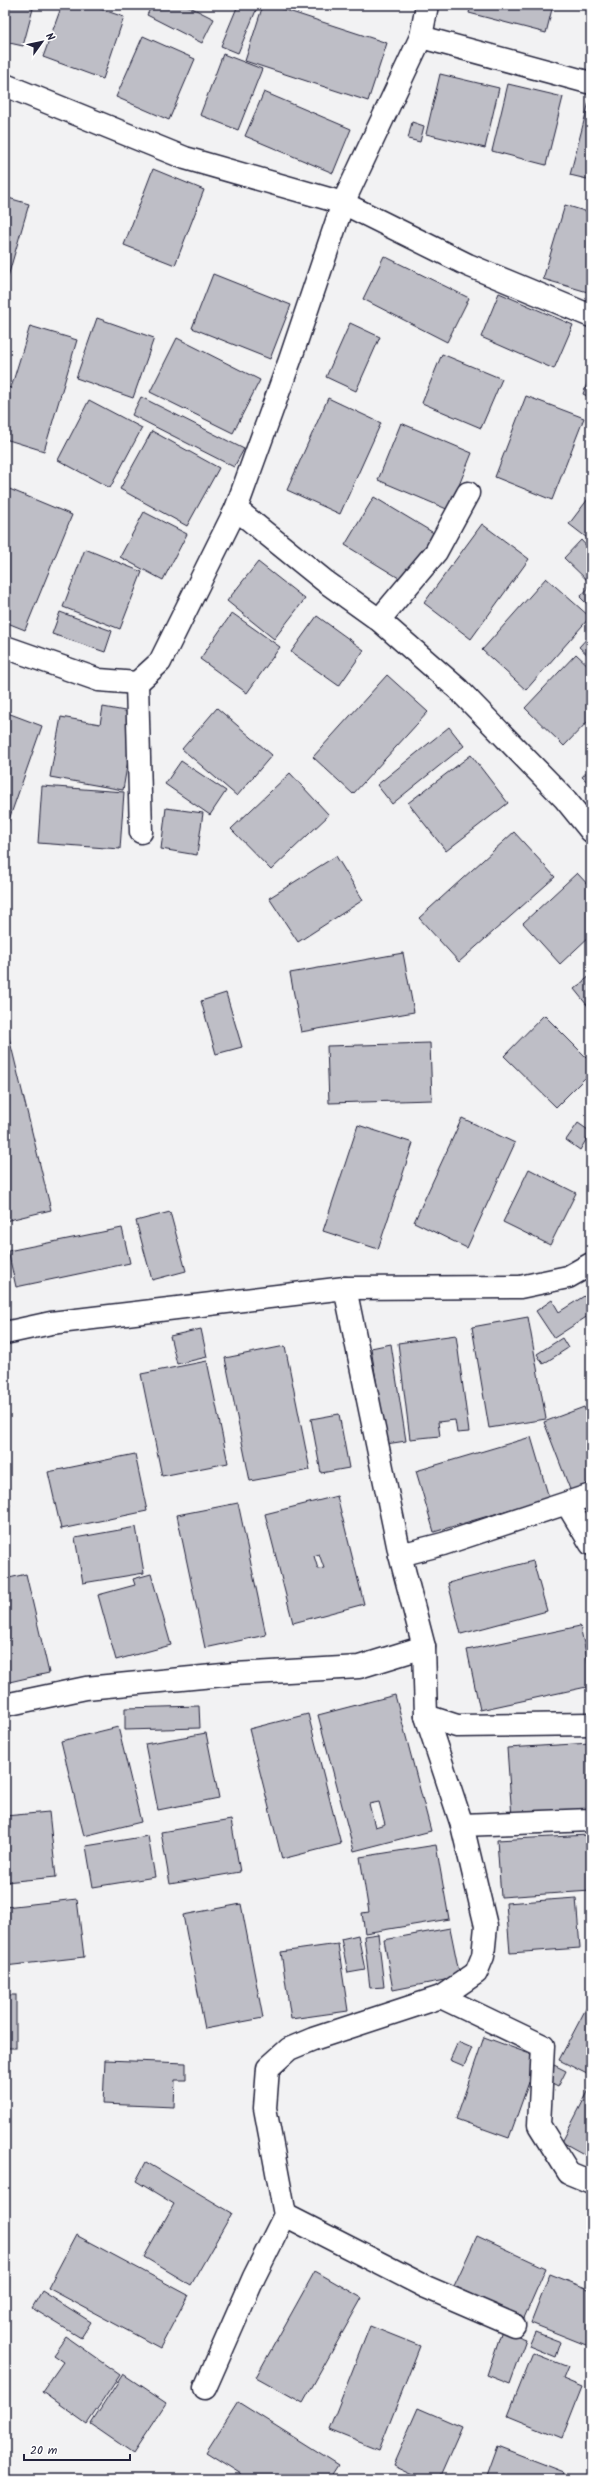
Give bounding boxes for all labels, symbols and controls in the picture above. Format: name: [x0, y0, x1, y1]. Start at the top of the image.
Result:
north arrow: [22, 22, 62, 62]
text: N: [40, 29, 59, 45]
scale bar: [24, 2436, 130, 2462]
text: 20 m: [30, 2441, 58, 2460]

